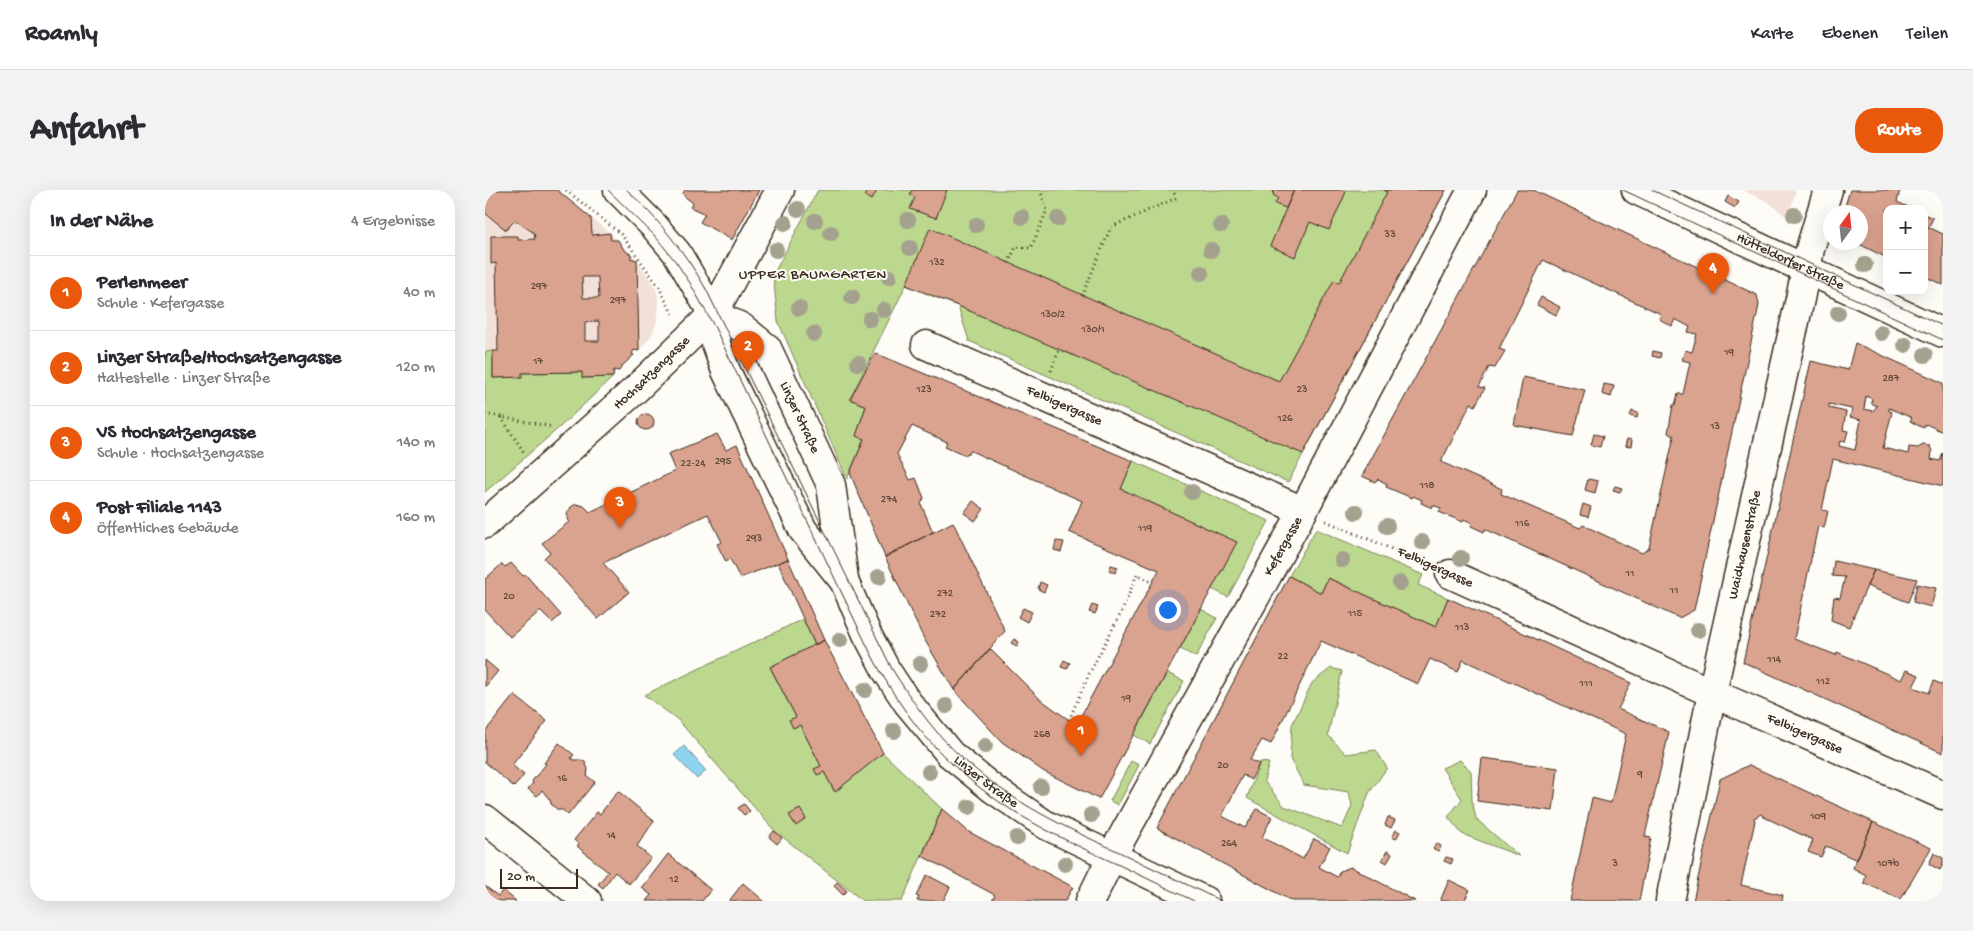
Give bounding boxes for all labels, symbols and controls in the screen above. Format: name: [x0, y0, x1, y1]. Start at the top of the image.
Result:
text: Roamly: [25, 20, 98, 49]
text: Karte: [1751, 24, 1794, 45]
text: Ebenen: [1822, 24, 1878, 45]
text: Teilen: [1906, 24, 1948, 45]
button: Route: [1855, 108, 1943, 153]
text: Anfahrt: [30, 110, 143, 151]
north arrow: [1823, 205, 1868, 250]
map controls: [1883, 205, 1928, 295]
button: +: [1883, 205, 1928, 250]
text: In der Nähe: [50, 210, 153, 235]
text: 4 Ergebnisse: [351, 213, 435, 232]
house number: 33: [1383, 229, 1396, 241]
street label: Hütteldorfer Straße: [1733, 229, 1848, 295]
button: −: [1883, 250, 1928, 295]
pin: 4: [1697, 253, 1729, 294]
house number: 132: [928, 257, 945, 269]
district label: UPPER BAUMGARTEN: [739, 266, 887, 284]
text: Perlenmeer: [97, 272, 187, 295]
house number: 297: [531, 281, 548, 293]
text: 1: [63, 284, 69, 303]
text: 40 m: [403, 284, 435, 303]
text: Schule · Kefergasse: [97, 295, 224, 314]
house number: 297: [610, 295, 627, 307]
house number: 130/2: [1040, 309, 1066, 321]
house number: 130/1: [1080, 324, 1105, 336]
pin: 2: [732, 331, 764, 372]
street label: Hochsatzengasse: [610, 332, 694, 414]
text: Linzer Straße/Hochsatzengasse: [97, 347, 341, 370]
house number: 19: [1723, 347, 1734, 359]
house number: 17: [532, 356, 543, 368]
text: 2: [62, 359, 70, 378]
text: 120 m: [396, 359, 435, 378]
text: Haltestelle · Linzer Straße: [97, 370, 270, 389]
house number: 287: [1882, 373, 1900, 385]
street label: Linzer Straße: [775, 379, 824, 457]
street label: Felbigergasse: [1023, 381, 1106, 430]
house number: 123: [915, 384, 932, 396]
house number: 23: [1296, 384, 1308, 396]
house number: 126: [1276, 413, 1293, 425]
house number: 13: [1709, 421, 1720, 433]
text: VS Hochsatzengasse: [97, 422, 256, 445]
text: 3: [62, 434, 70, 453]
text: 140 m: [397, 434, 435, 453]
text: Schule · Hochsatzengasse: [97, 445, 264, 464]
house number: 295: [715, 456, 732, 468]
house number: 22-24: [681, 458, 706, 470]
house number: 118: [1419, 480, 1434, 492]
pin: 3: [604, 487, 636, 528]
street label: Waidhausenstraße: [1725, 488, 1766, 601]
house number: 274: [881, 494, 898, 506]
text: Post Filiale 1143: [97, 497, 222, 520]
text: 4: [62, 509, 70, 528]
text: 160 m: [396, 509, 435, 528]
street label: Kefergasse: [1260, 513, 1307, 579]
house number: 116: [1514, 518, 1530, 530]
text: Öffentliches Gebäude: [97, 520, 239, 539]
house number: 119: [1137, 523, 1153, 535]
house number: 293: [746, 533, 763, 545]
street label: Felbigergasse: [1393, 543, 1476, 593]
house number: 11: [1625, 568, 1634, 580]
house number: 11: [1669, 585, 1678, 597]
house number: 272: [937, 588, 954, 600]
house number: 20: [503, 591, 515, 603]
your location: [1155, 597, 1181, 623]
house number: 115: [1347, 608, 1363, 620]
house number: 272: [930, 609, 947, 621]
house number: 113: [1454, 622, 1470, 634]
house number: 22: [1278, 651, 1289, 663]
house number: 114: [1766, 654, 1782, 666]
house number: 112: [1815, 676, 1831, 688]
house number: 111: [1578, 678, 1593, 690]
house number: 19: [1120, 693, 1131, 705]
street label: Felbigergasse: [1763, 709, 1846, 758]
pin: 1: [1065, 715, 1097, 756]
house number: 268: [1034, 729, 1051, 741]
street label: Linzer Straße: [950, 752, 1022, 813]
house number: 20: [1217, 760, 1229, 772]
house number: 9: [1636, 769, 1643, 781]
house number: 16: [556, 773, 567, 785]
house number: 109: [1809, 811, 1827, 823]
house number: 14: [605, 830, 617, 842]
house number: 264: [1221, 838, 1238, 850]
house number: 3: [1611, 858, 1618, 870]
house number: 107b: [1876, 858, 1899, 870]
scale bar: [500, 866, 577, 889]
text: 20 m: [507, 869, 535, 886]
house number: 12: [668, 874, 680, 886]

